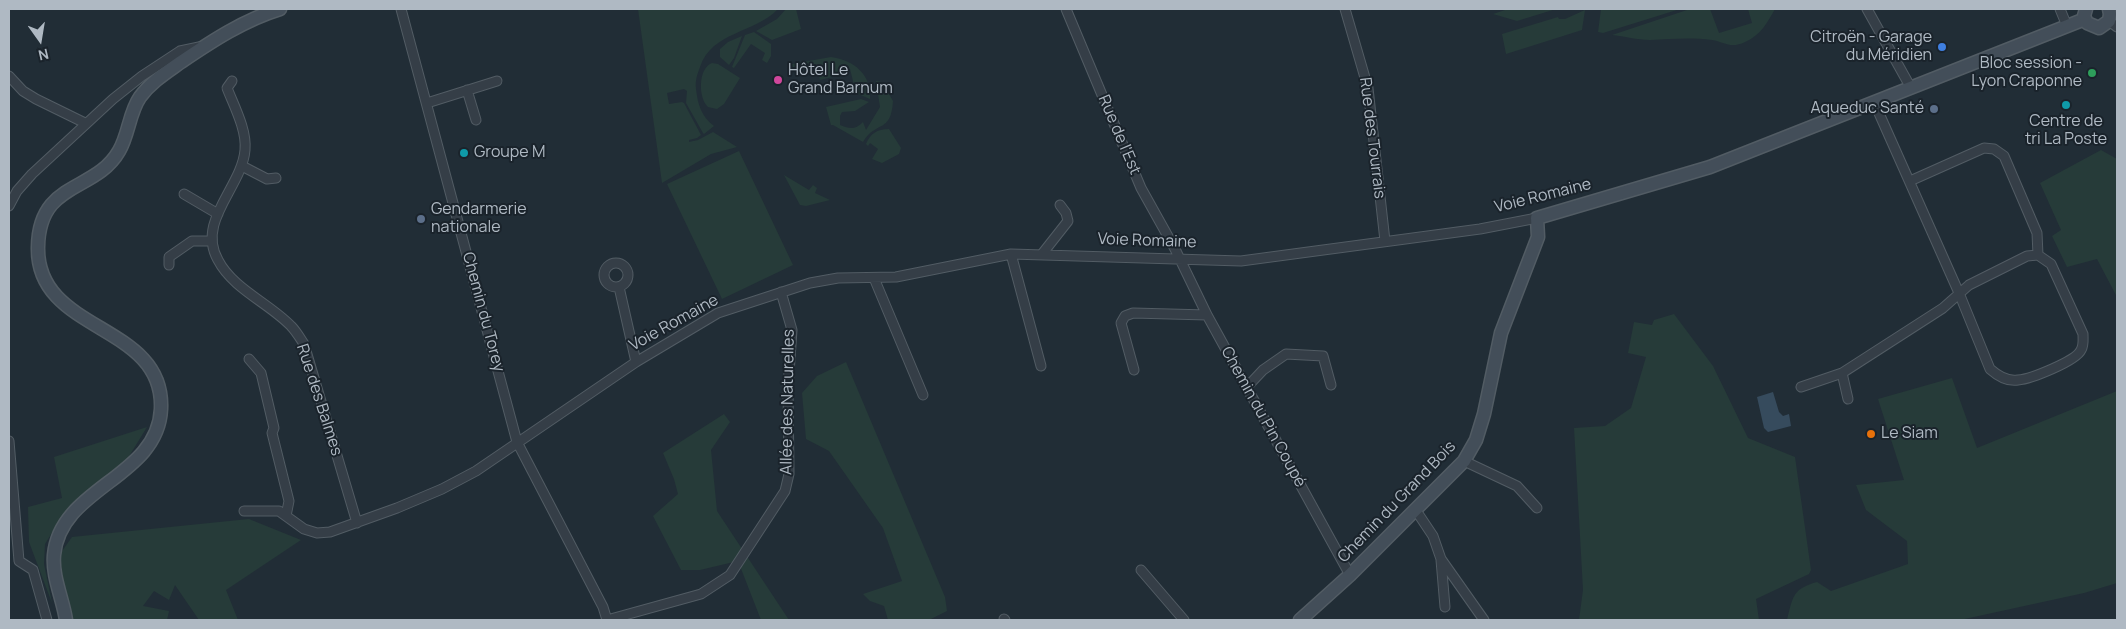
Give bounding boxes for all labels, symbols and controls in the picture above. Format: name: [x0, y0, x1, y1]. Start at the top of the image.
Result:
north arrow: [15, 15, 65, 65]
place label: Citroën - Garage du Méridien: [1810, 28, 1932, 66]
marker: Citroën - Garage du Méridien: [1936, 41, 1948, 53]
text: N: [36, 45, 51, 65]
place label: Bloc session - Lyon Craponne: [1971, 54, 2082, 92]
place label: Hôtel Le Grand Barnum: [788, 61, 893, 99]
marker: Bloc session - Lyon Craponne: [2086, 67, 2098, 79]
marker: Hôtel Le Grand Barnum: [772, 74, 784, 86]
street label: Rue des Tourrais: [1355, 76, 1389, 200]
street label: Rue de l'Est: [1094, 92, 1144, 178]
place label: Aqueduc Santé: [1810, 99, 1924, 119]
marker: Centre de tri La Poste: [2060, 99, 2072, 111]
marker: Aqueduc Santé: [1928, 103, 1940, 115]
place label: Centre de tri La Poste: [2025, 112, 2107, 150]
place label: Groupe M: [474, 143, 545, 163]
marker: Groupe M: [458, 147, 470, 159]
street label: Voie Romaine: [1493, 175, 1593, 217]
place label: Gendarmerie nationale: [431, 200, 527, 238]
marker: Gendarmerie nationale: [415, 213, 427, 225]
street label: Voie Romaine: [1097, 230, 1197, 252]
street label: Chemin du Torey: [458, 250, 508, 374]
street label: Voie Romaine: [626, 291, 722, 355]
street label: Allée des Naturelles: [777, 329, 799, 475]
street label: Rue des Balmes: [292, 342, 346, 458]
street label: Chemin du Pin Coupé: [1216, 343, 1310, 491]
place label: Le Siam: [1881, 424, 1938, 444]
marker: Le Siam: [1865, 428, 1877, 440]
street label: Chemin du Grand Bois: [1334, 437, 1460, 567]

